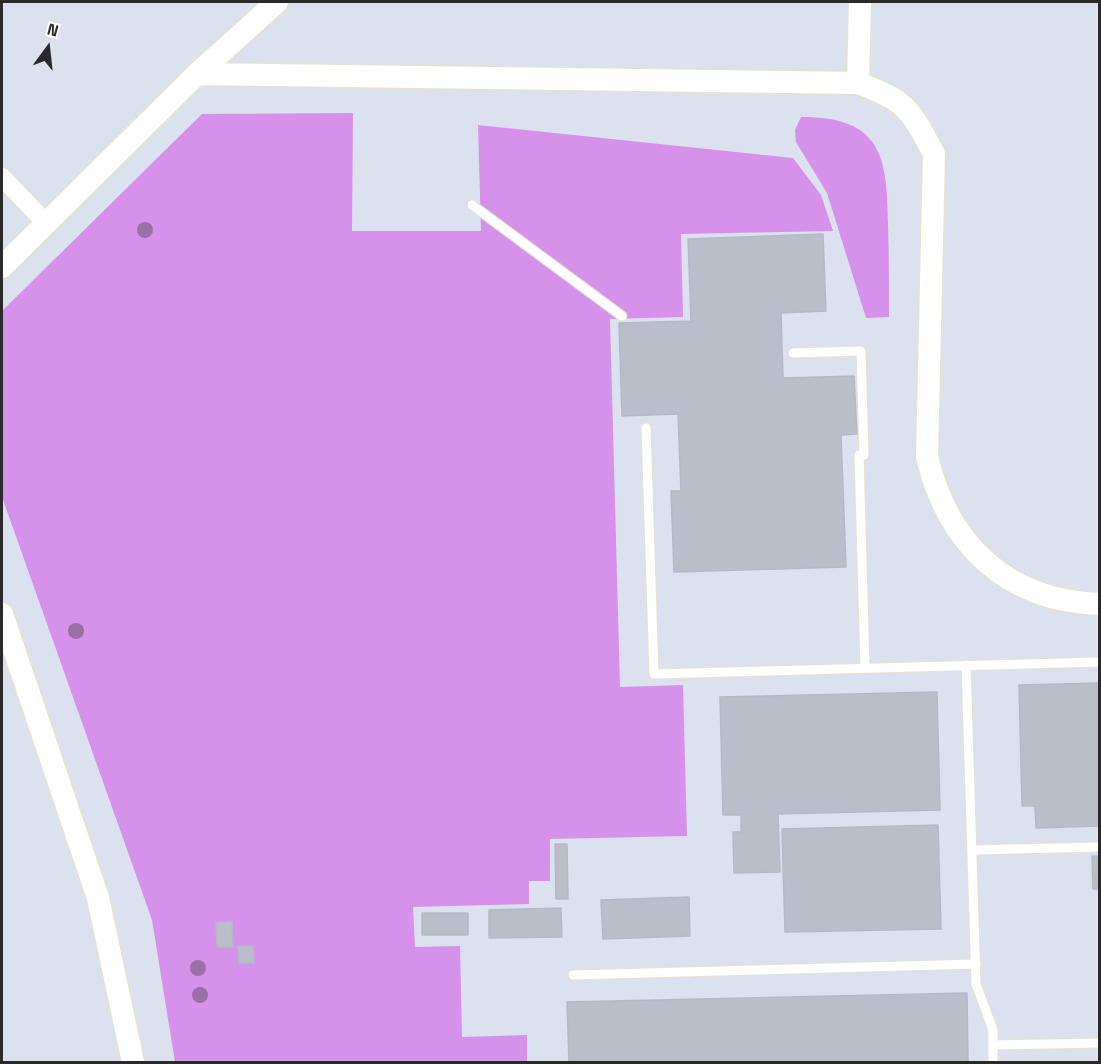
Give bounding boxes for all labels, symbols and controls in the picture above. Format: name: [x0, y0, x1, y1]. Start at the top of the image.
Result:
north arrow: [18, 18, 78, 78]
text: N: [45, 19, 61, 42]

